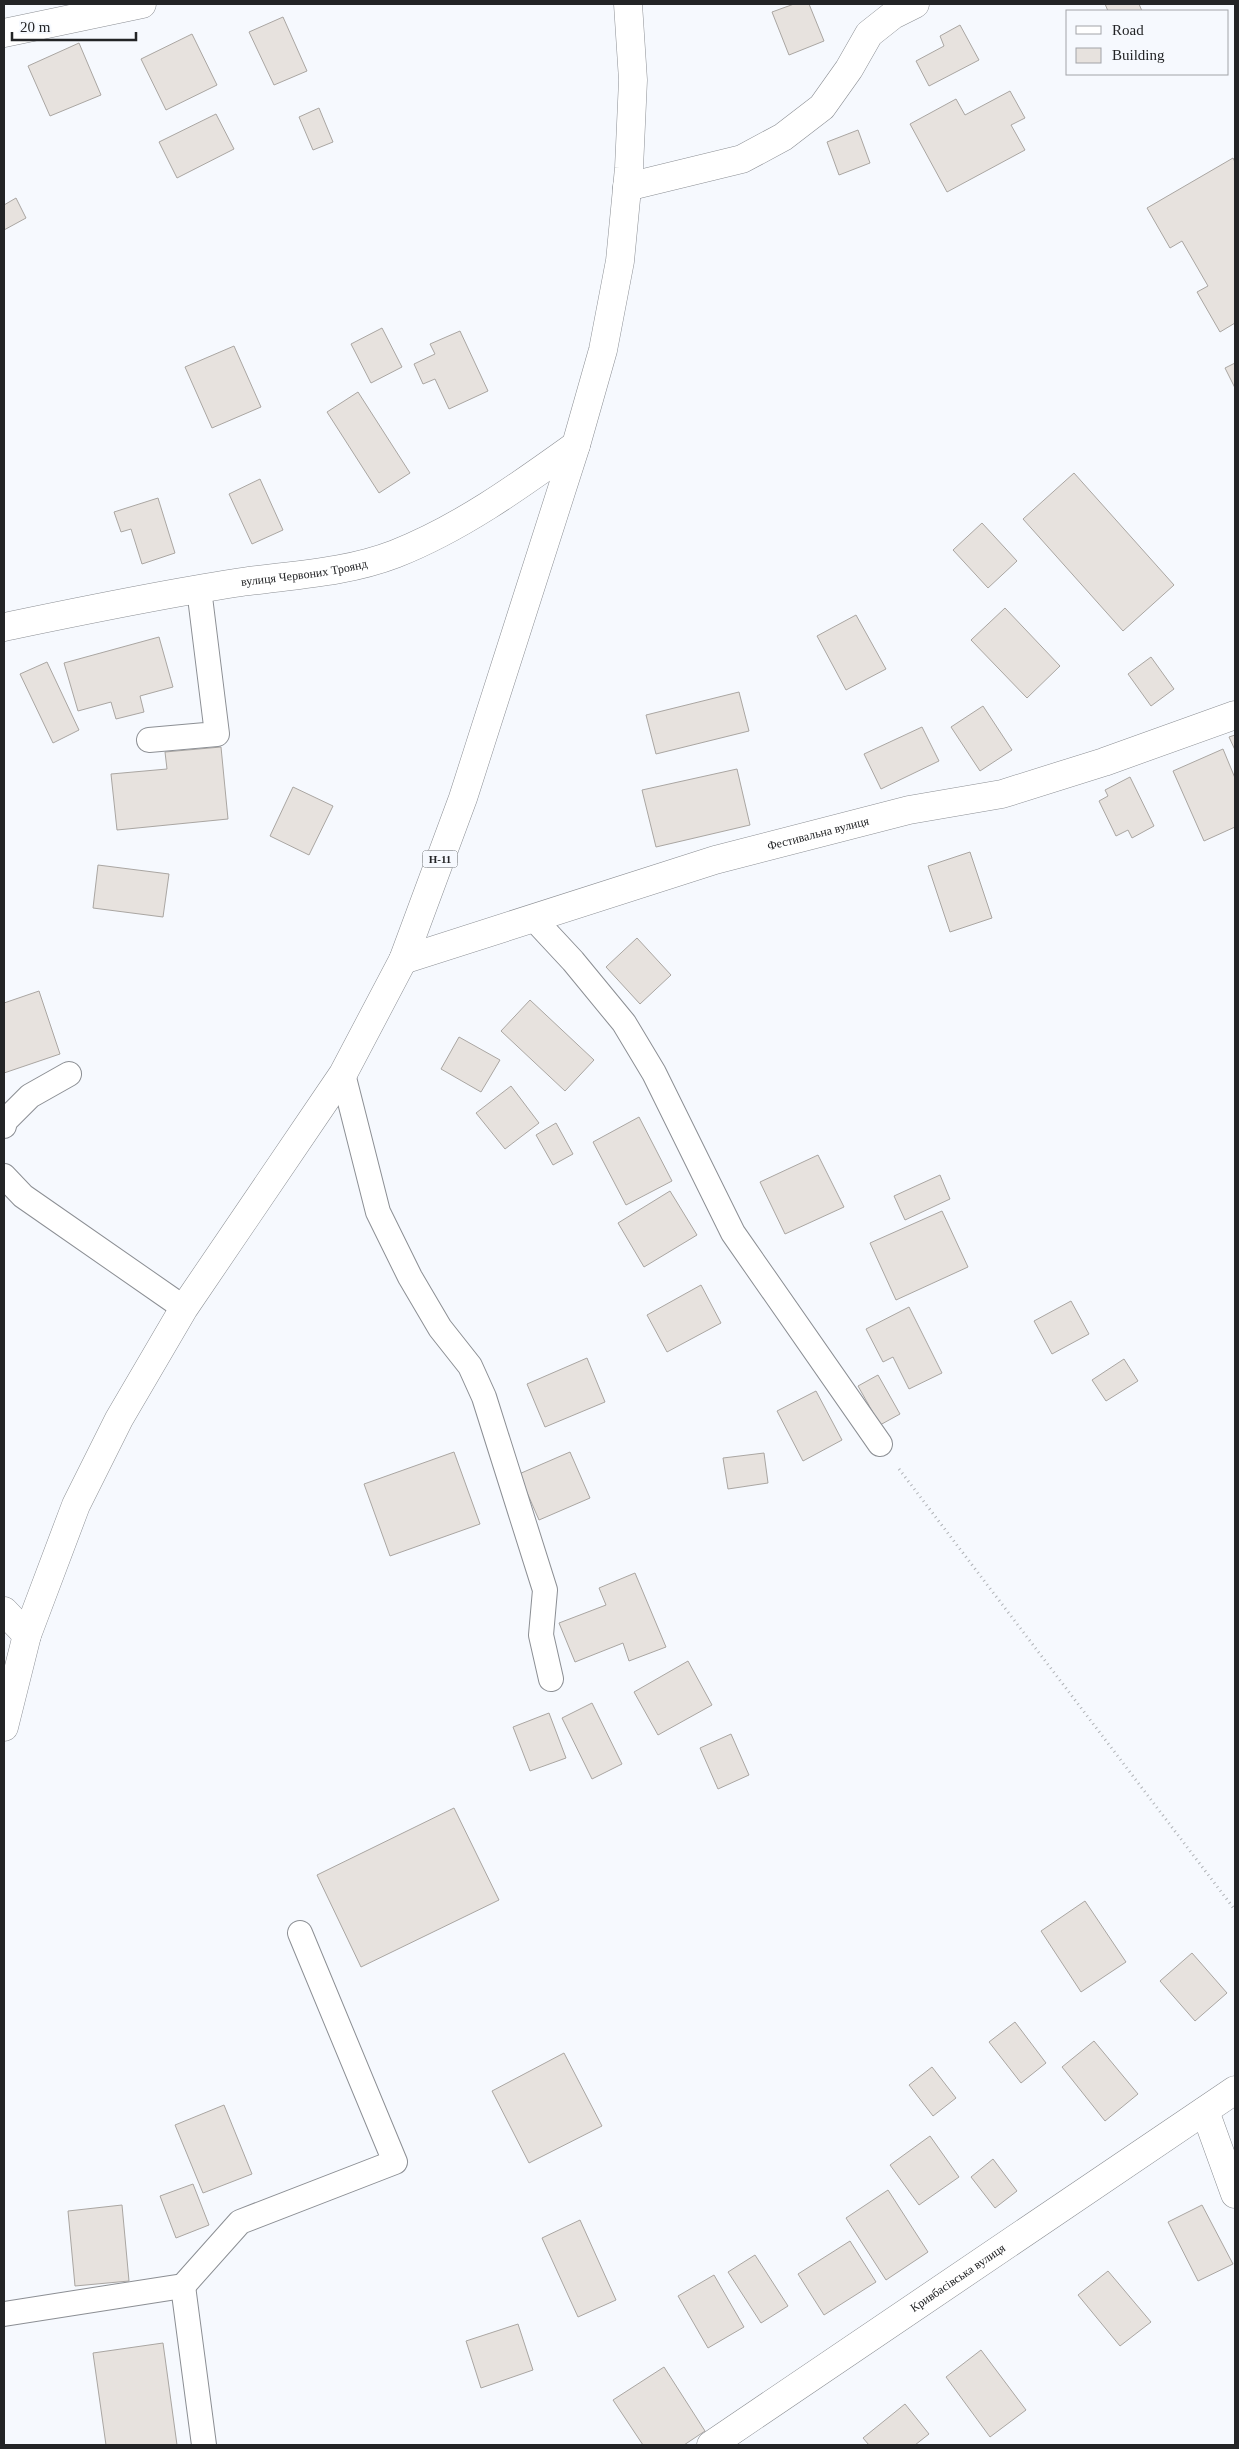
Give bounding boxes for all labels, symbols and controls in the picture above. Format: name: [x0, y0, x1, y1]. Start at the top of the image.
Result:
scale bar: [12, 10, 136, 42]
legend: [1066, 10, 1229, 75]
text: 20 m: [20, 19, 51, 35]
text: Road: [1112, 22, 1144, 38]
text: Building: [1112, 47, 1165, 63]
street label: вулиця Червоних Троянд: [240, 556, 369, 589]
street label: Фестивальна вулиця: [766, 814, 871, 853]
road number: Н-11: [422, 851, 458, 868]
street label: Кривбасівська вулиця: [908, 2241, 1008, 2315]

